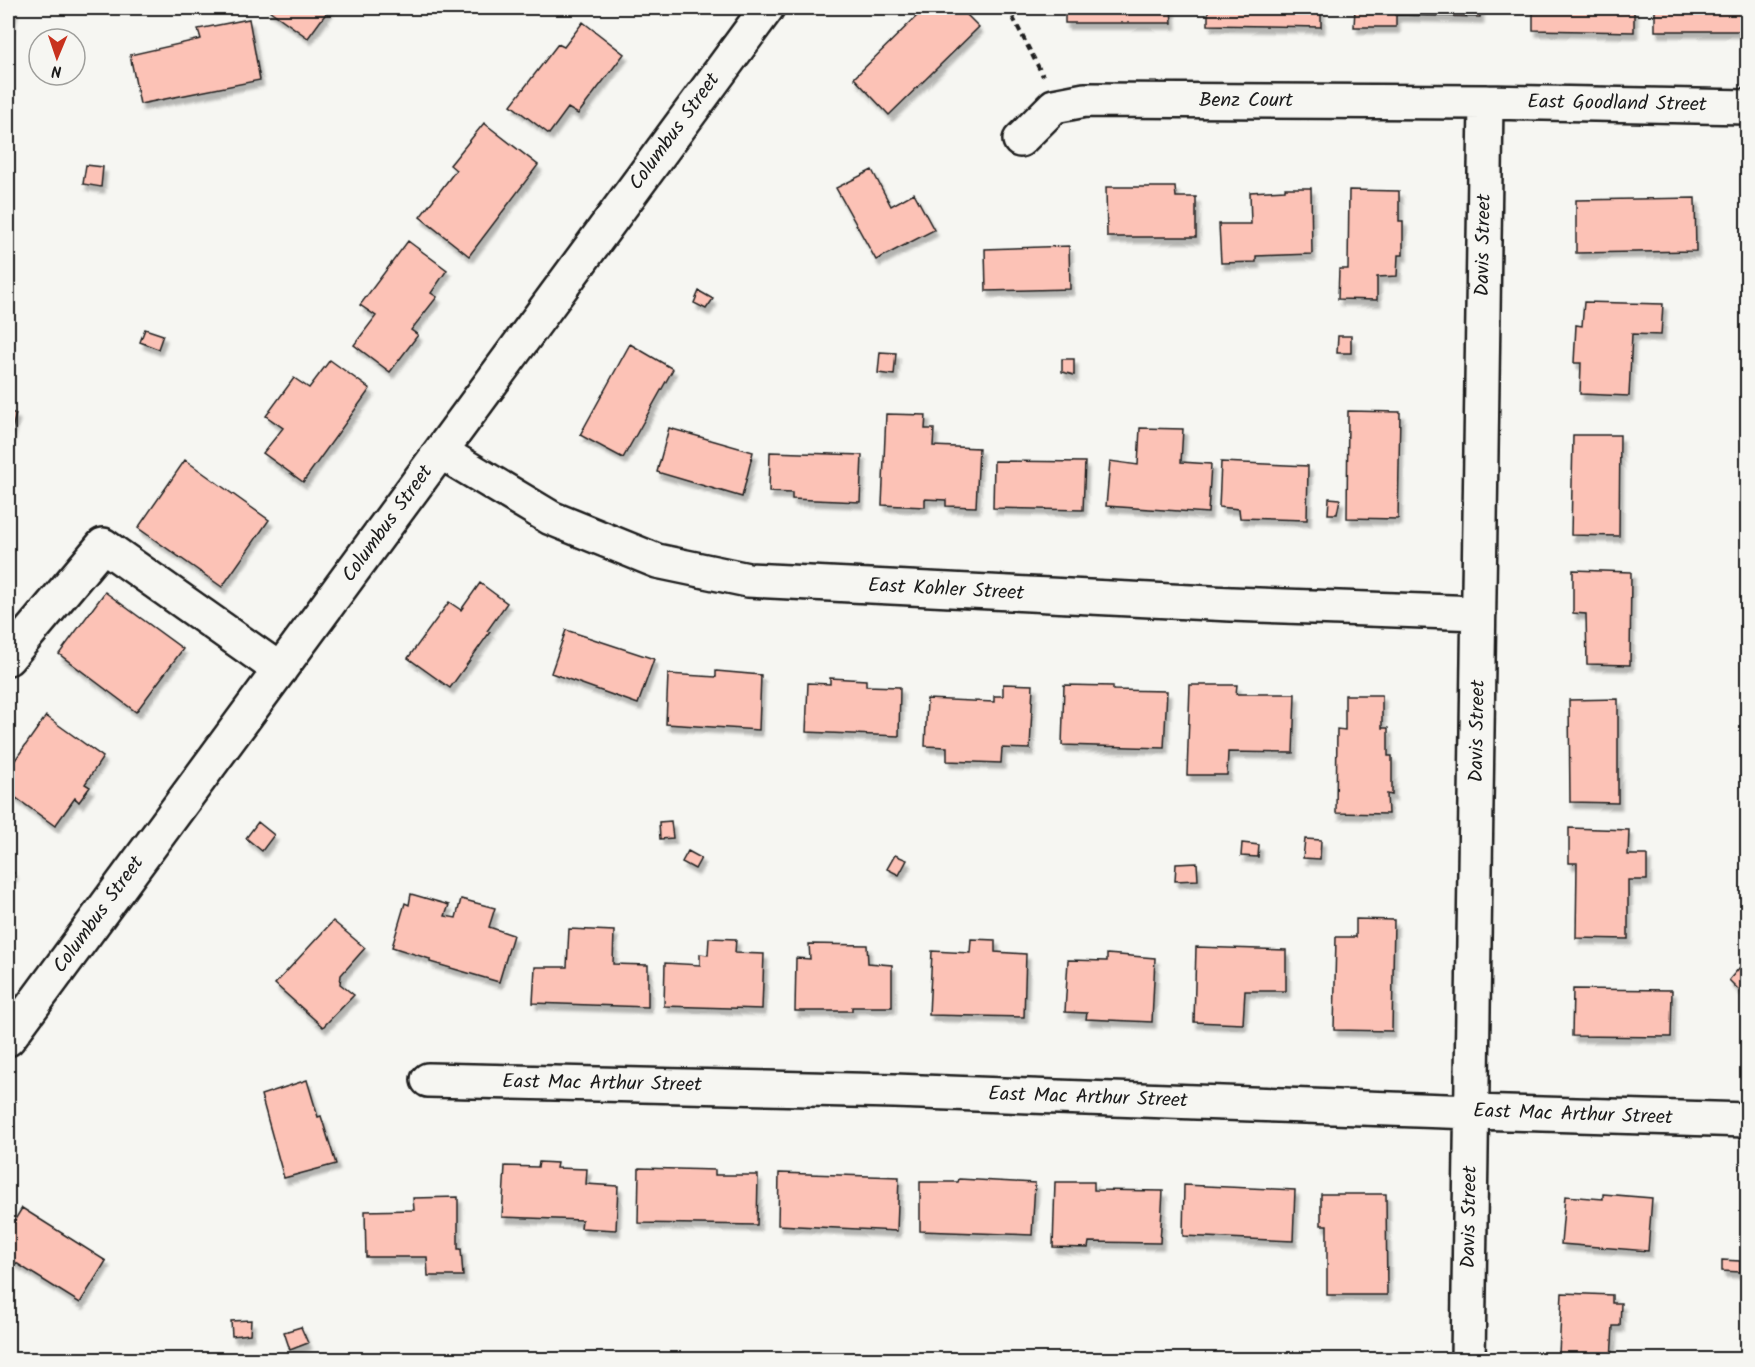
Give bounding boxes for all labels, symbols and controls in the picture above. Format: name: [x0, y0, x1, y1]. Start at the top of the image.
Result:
north arrow: [27, 27, 87, 87]
text: N: [51, 58, 62, 83]
street label: Columbus Street: [621, 66, 729, 198]
street label: Benz Court: [1199, 85, 1293, 117]
street label: East Goodland Street: [1527, 86, 1707, 122]
street label: Davis Street: [1467, 193, 1501, 297]
street label: Columbus Street: [334, 458, 442, 590]
street label: East Kohler Street: [867, 570, 1025, 610]
street label: Davis Street: [1461, 679, 1495, 783]
street label: Columbus Street: [45, 849, 153, 981]
street label: East Mac Arthur Street: [502, 1066, 702, 1102]
street label: East Mac Arthur Street: [988, 1079, 1189, 1117]
street label: East Mac Arthur Street: [1473, 1096, 1674, 1134]
street label: Davis Street: [1453, 1165, 1487, 1269]

